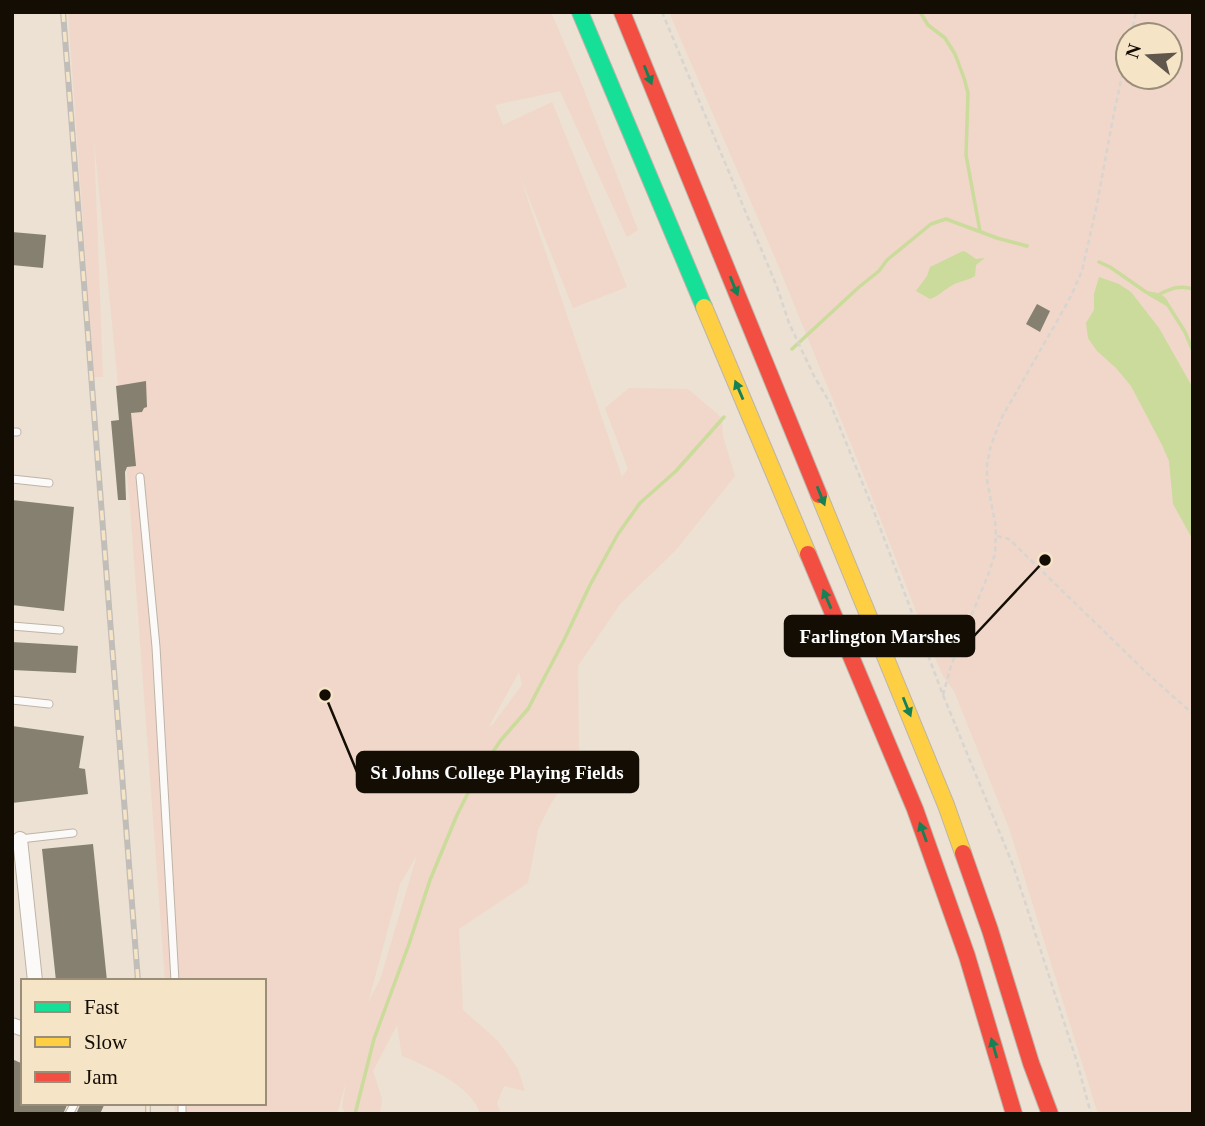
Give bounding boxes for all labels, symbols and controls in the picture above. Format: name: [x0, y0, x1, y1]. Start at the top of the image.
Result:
north arrow: [1114, 21, 1184, 91]
text: N: [1121, 41, 1145, 61]
one-way arrow: [643, 65, 654, 86]
one-way arrow: [729, 276, 740, 297]
one-way arrow: [733, 379, 744, 400]
one-way arrow: [815, 486, 826, 507]
one-way arrow: [821, 589, 832, 610]
callout: Farlington Marshes: [785, 616, 974, 656]
text: Farlington Marshes: [800, 626, 960, 647]
one-way arrow: [901, 697, 912, 718]
callout: St Johns College Playing Fields: [357, 752, 638, 792]
text: St Johns College Playing Fields: [370, 762, 624, 783]
one-way arrow: [917, 822, 928, 843]
legend: [21, 979, 266, 1105]
text: Fast: [84, 995, 119, 1019]
text: Slow: [84, 1030, 128, 1054]
one-way arrow: [989, 1038, 999, 1059]
text: Jam: [84, 1065, 118, 1089]

